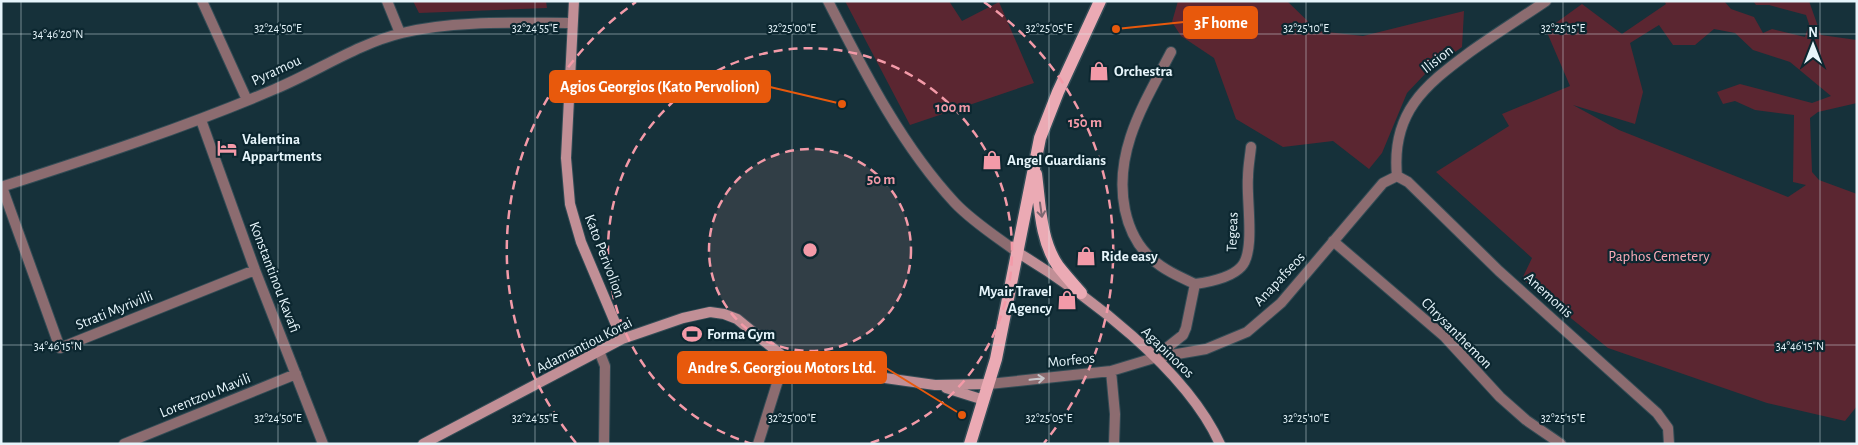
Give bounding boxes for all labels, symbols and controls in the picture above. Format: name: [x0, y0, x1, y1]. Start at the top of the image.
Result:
callout: 3F home: [1184, 7, 1257, 38]
text: 3F home: [1194, 15, 1248, 31]
north arrow: [1788, 20, 1838, 70]
text: 32°24'50"E: [254, 22, 302, 34]
text: 32°24'55"E: [512, 22, 558, 34]
text: 32°25'00"E: [768, 22, 816, 34]
text: 32°25'05"E: [1026, 22, 1073, 34]
text: 32°25'10"E: [1283, 22, 1329, 34]
text: 32°25'15"E: [1541, 22, 1586, 34]
text: N: [1808, 26, 1818, 40]
text: 34°46'20"N: [33, 28, 84, 40]
street label: Ilision: [1419, 43, 1456, 76]
street label: Pyramou: [249, 52, 304, 88]
shop icon: Orchestra: [1088, 60, 1110, 82]
place label: Orchestra: [1114, 64, 1173, 79]
callout: Agios Georgios (Kato Pervolion): [550, 71, 770, 102]
text: Agios Georgios (Kato Pervolion): [560, 79, 760, 95]
text: 100 m: [935, 100, 971, 115]
text: 150 m: [1068, 115, 1102, 130]
place label: Valentina Appartments: [242, 132, 322, 164]
hotel icon: Valentina Appartments: [216, 137, 238, 159]
shop icon: Angel Guardians: [981, 149, 1003, 171]
place label: Angel Guardians: [1007, 153, 1106, 168]
text: 50 m: [867, 172, 895, 187]
one-way arrow: [1036, 202, 1046, 218]
street label: Tegeas: [1224, 212, 1241, 252]
street label: Kato Perivolion: [582, 213, 627, 300]
street label: Konstantinou Kavafi: [247, 220, 303, 335]
centre of rings: [801, 241, 819, 259]
shop icon: Ride easy: [1075, 245, 1097, 267]
place label: Ride easy: [1101, 249, 1158, 264]
park label: Paphos Cemetery: [1608, 249, 1710, 264]
street label: Anapafseos: [1251, 250, 1308, 309]
street label: Anemonis: [1522, 270, 1576, 321]
place label: Myair Travel Agency: [979, 284, 1052, 316]
street label: Strati Myrivilli: [73, 288, 155, 333]
shop icon: Myair Travel Agency: [1056, 289, 1078, 311]
street label: Chrysanthemon: [1418, 295, 1495, 372]
street label: Adamantiou Korai: [534, 315, 635, 376]
sports icon: Forma Gym: [681, 323, 703, 345]
street label: Agapinoros: [1138, 324, 1197, 381]
place label: Forma Gym: [707, 327, 775, 342]
text: 34°46'15"N: [34, 340, 82, 352]
text: 34°46'15"N: [1776, 340, 1824, 352]
street label: Morfeos: [1047, 351, 1096, 370]
callout: Andre S. Georgiou Motors Ltd.: [678, 352, 886, 383]
text: Andre S. Georgiou Motors Ltd.: [688, 360, 876, 376]
street label: Lorentzou Mavili: [158, 370, 253, 421]
one-way arrow: [1029, 374, 1045, 384]
text: 32°24'50"E: [254, 412, 302, 424]
text: 32°24'55"E: [512, 412, 558, 424]
text: 32°25'00"E: [768, 412, 816, 424]
text: 32°25'05"E: [1026, 412, 1073, 424]
text: 32°25'10"E: [1283, 412, 1329, 424]
text: 32°25'15"E: [1541, 412, 1586, 424]

